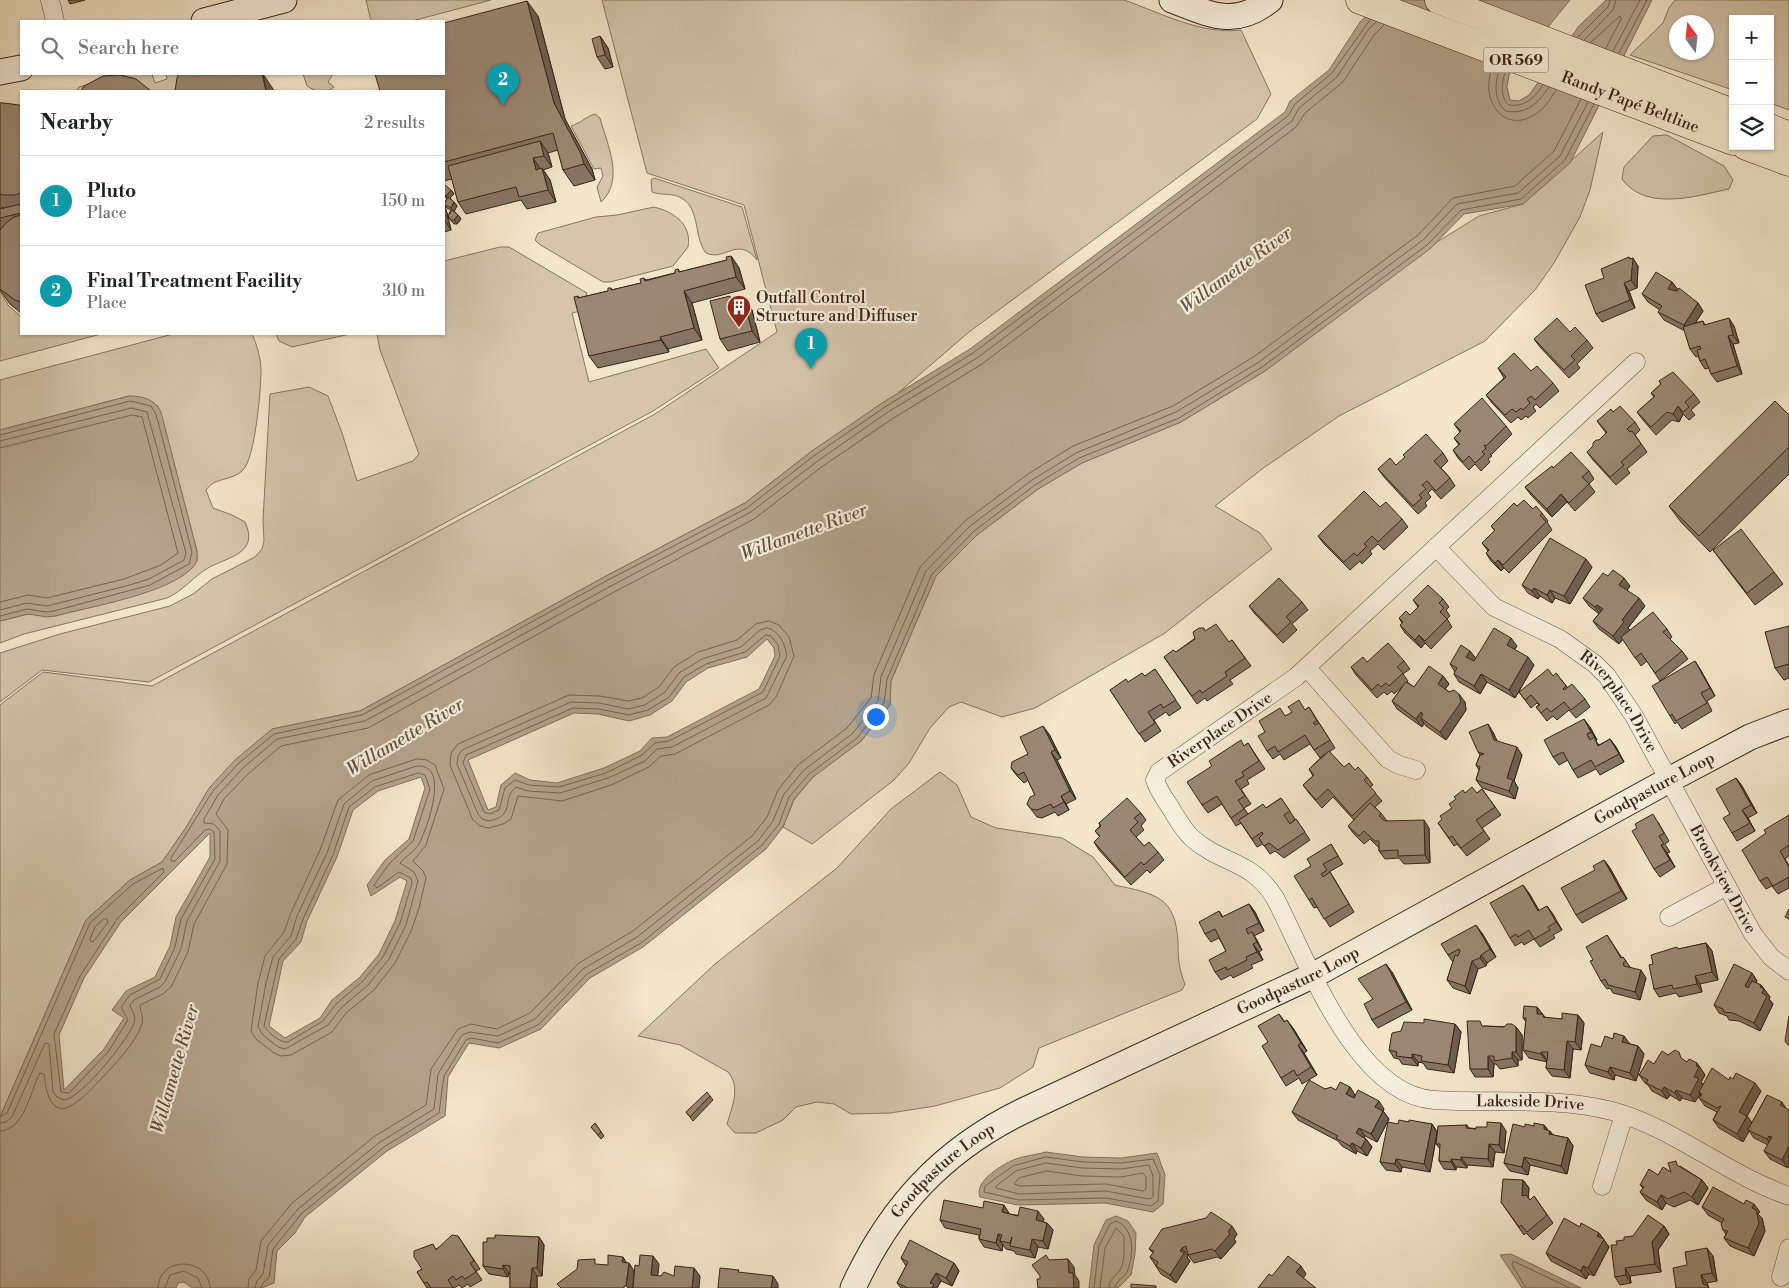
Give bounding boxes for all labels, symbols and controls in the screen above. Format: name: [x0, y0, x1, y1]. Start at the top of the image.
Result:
north arrow: [1669, 15, 1714, 60]
map controls: [1729, 15, 1774, 150]
button: +: [1729, 15, 1774, 60]
search box: [20, 20, 445, 75]
icon: search: [38, 34, 66, 62]
text: Search here: [78, 36, 179, 60]
road number: OR 569: [1484, 48, 1548, 72]
button: −: [1729, 60, 1774, 105]
pin: 2: [487, 64, 519, 105]
street label: Randy Papé Beltline: [1559, 67, 1702, 137]
button: layers: [1729, 105, 1774, 150]
text: Nearby: [40, 110, 113, 136]
text: 2 results: [364, 113, 425, 133]
text: Pluto: [87, 179, 136, 203]
text: 1: [52, 191, 60, 211]
text: 150 m: [381, 191, 425, 211]
text: Place: [87, 203, 127, 223]
water label: Willamette River: [1176, 221, 1297, 318]
text: Final Treatment Facility: [87, 269, 302, 293]
text: 2: [51, 281, 61, 301]
text: 310 m: [382, 281, 425, 301]
place label: Outfall Control Structure and Diffuser: [756, 288, 918, 326]
text: Place: [87, 293, 127, 313]
building icon: Outfall Control Structure and Diffuser: [726, 294, 752, 328]
pin: 1: [795, 328, 827, 369]
water label: Willamette River: [738, 498, 871, 566]
street label: Riverplace Drive: [1576, 646, 1662, 756]
street label: Riverplace Drive: [1164, 688, 1276, 772]
water label: Willamette River: [342, 693, 468, 781]
your location: [863, 704, 889, 730]
street label: Goodpasture Loop: [1591, 748, 1718, 829]
street label: Brookview Drive: [1685, 821, 1761, 937]
street label: Goodpasture Loop: [1234, 942, 1363, 1020]
water label: Willamette River: [146, 1002, 204, 1136]
street label: Lakeside Drive: [1476, 1091, 1586, 1115]
street label: Goodpasture Loop: [887, 1118, 999, 1222]

